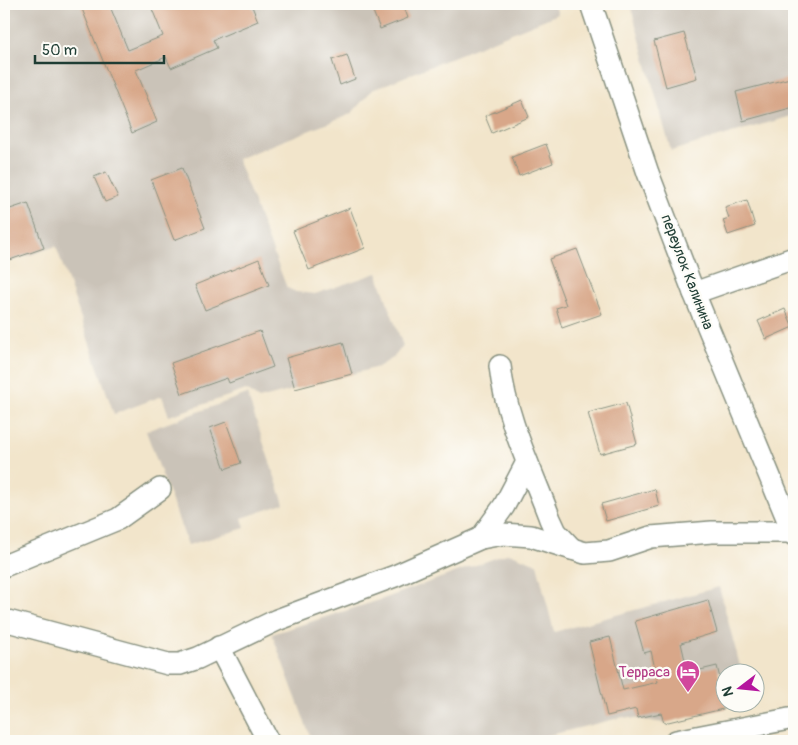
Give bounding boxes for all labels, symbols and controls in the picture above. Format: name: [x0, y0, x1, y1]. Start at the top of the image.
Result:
scale bar: [35, 32, 164, 64]
text: 50 m: [42, 41, 77, 60]
street label: переулок Калинина: [656, 212, 718, 332]
hotel icon: Терраса: [675, 659, 701, 693]
north arrow: [716, 662, 766, 712]
place label: Терраса: [619, 663, 670, 682]
text: N: [719, 685, 737, 698]

